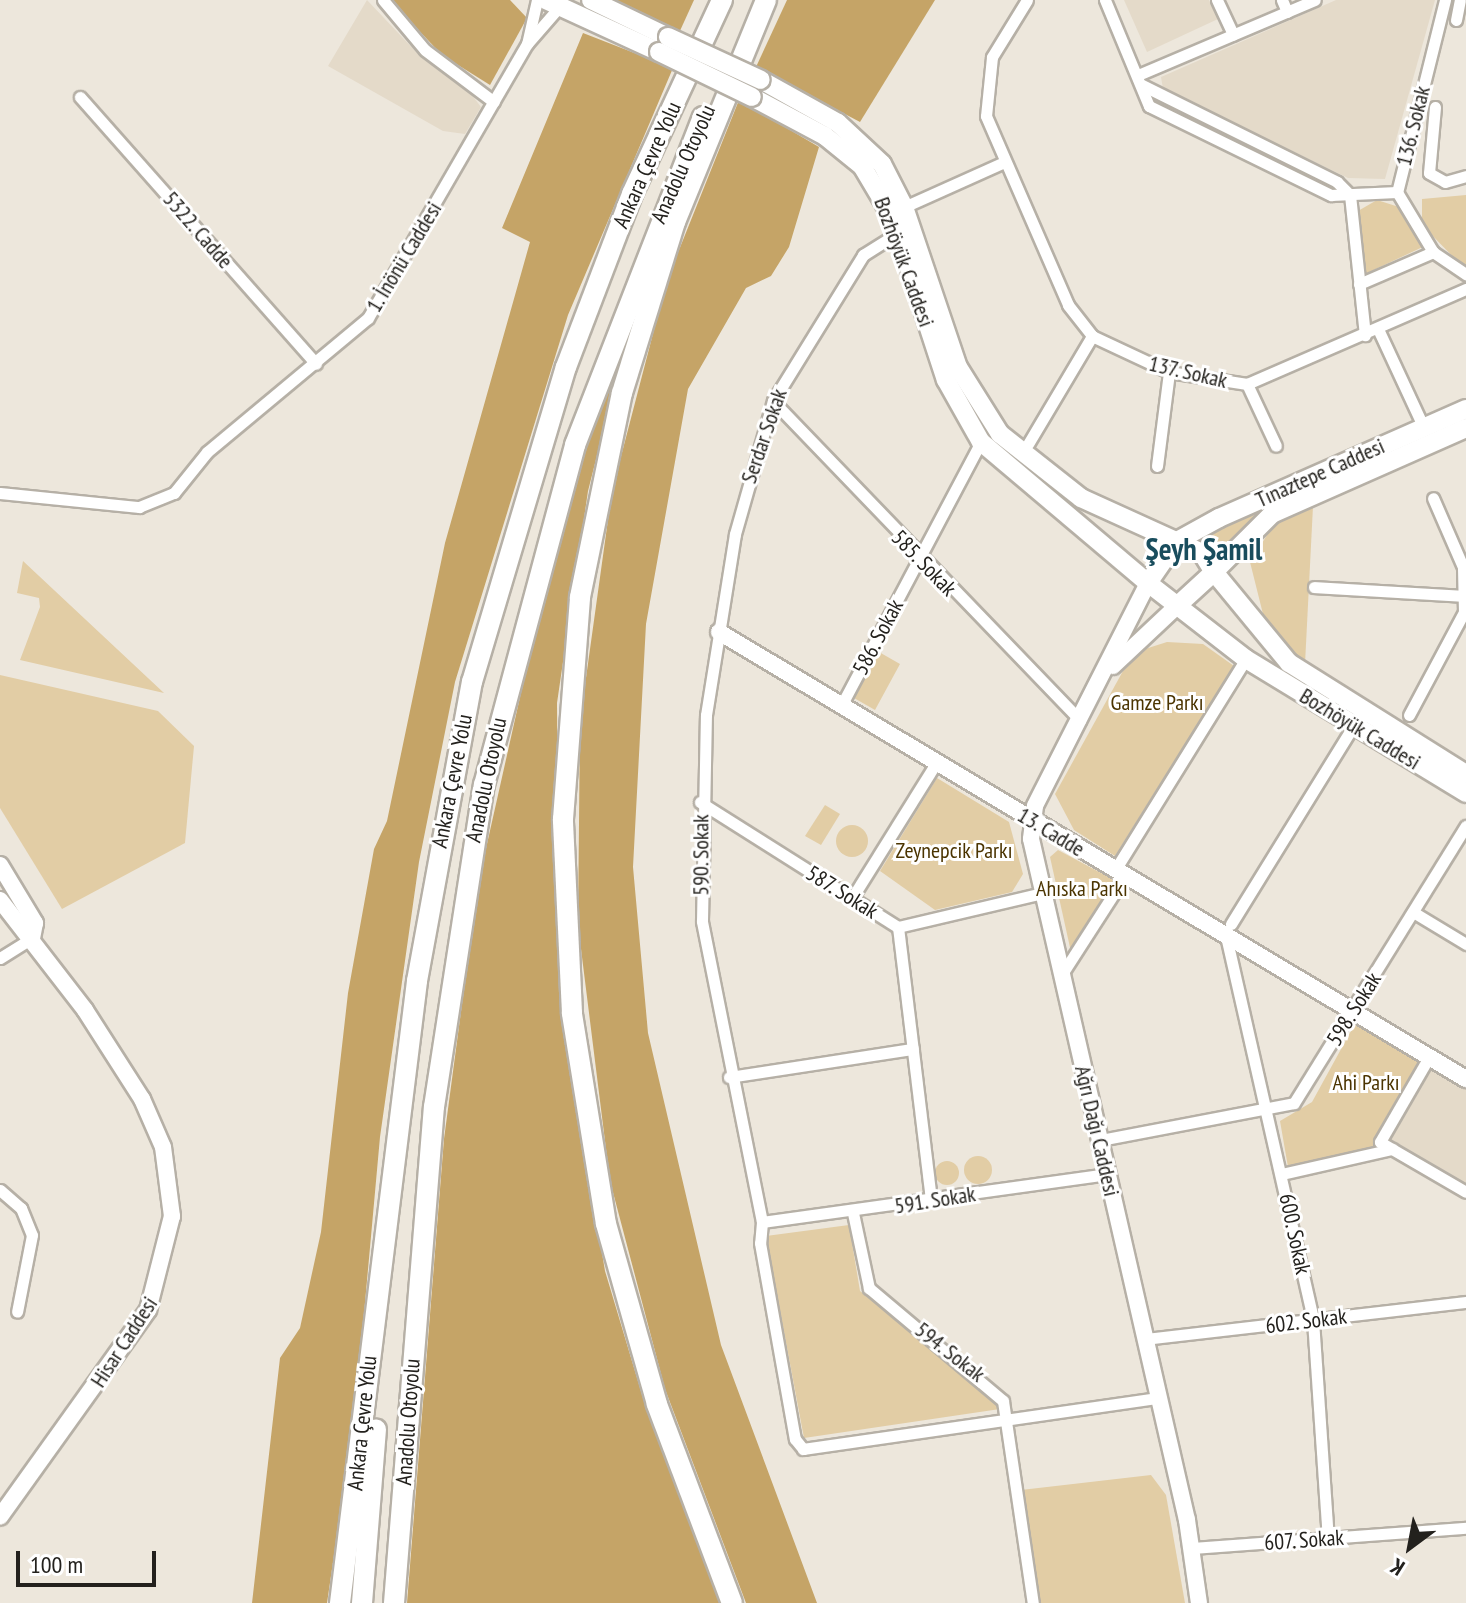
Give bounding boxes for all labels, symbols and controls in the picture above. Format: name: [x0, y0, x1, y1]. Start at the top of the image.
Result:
street label: 136. Sokak: [1390, 83, 1436, 169]
street label: Ankara Çevre Yolu: [607, 98, 687, 232]
street label: Anadolu Otoyolu: [645, 101, 721, 227]
street label: 5322. Cadde: [157, 186, 239, 274]
street label: Bozhöyük Caddesi: [868, 193, 940, 331]
street label: 1. İnönü Caddesi: [360, 196, 448, 318]
street label: 137. Sokak: [1146, 350, 1230, 394]
street label: Serdar Sokak: [736, 385, 792, 487]
street label: Tınaztepe Caddesi: [1252, 433, 1388, 513]
street label: 585. Sokak: [886, 524, 962, 602]
district label: Şeyh Şamil: [1146, 531, 1262, 567]
street label: 586. Sokak: [847, 594, 909, 680]
street label: Bozhöyük Caddesi: [1295, 683, 1425, 775]
park label: Gamze Parkı: [1111, 690, 1203, 716]
street label: Ankara Çevre Yolu: [426, 712, 478, 850]
street label: Anadolu Otoyolu: [460, 715, 512, 845]
street label: 13. Cadde: [1012, 801, 1090, 863]
street label: 590. Sokak: [688, 813, 714, 897]
park label: Zeynepcik Parkı: [895, 838, 1013, 864]
street label: 587. Sokak: [801, 859, 883, 925]
park label: Ahıska Parkı: [1036, 876, 1128, 902]
street label: 598. Sokak: [1321, 967, 1387, 1051]
street label: Ağrı Dağı Caddesi: [1069, 1063, 1125, 1199]
park label: Ahi Parkı: [1333, 1070, 1399, 1096]
street label: 591. Sokak: [892, 1180, 978, 1220]
street label: 600. Sokak: [1273, 1191, 1317, 1277]
street label: Hisar Caddesi: [85, 1292, 163, 1392]
street label: 602. Sokak: [1263, 1303, 1349, 1339]
street label: 594. Sokak: [909, 1316, 991, 1388]
street label: Ankara Çevre Yolu: [342, 1354, 382, 1492]
street label: Anadolu Otoyolu: [390, 1358, 426, 1486]
north arrow: [1370, 1507, 1450, 1587]
street label: 607. Sokak: [1263, 1524, 1345, 1556]
scale bar: [20, 1535, 160, 1585]
text: 100 m: [30, 1549, 83, 1580]
text: K: [1385, 1552, 1410, 1582]

